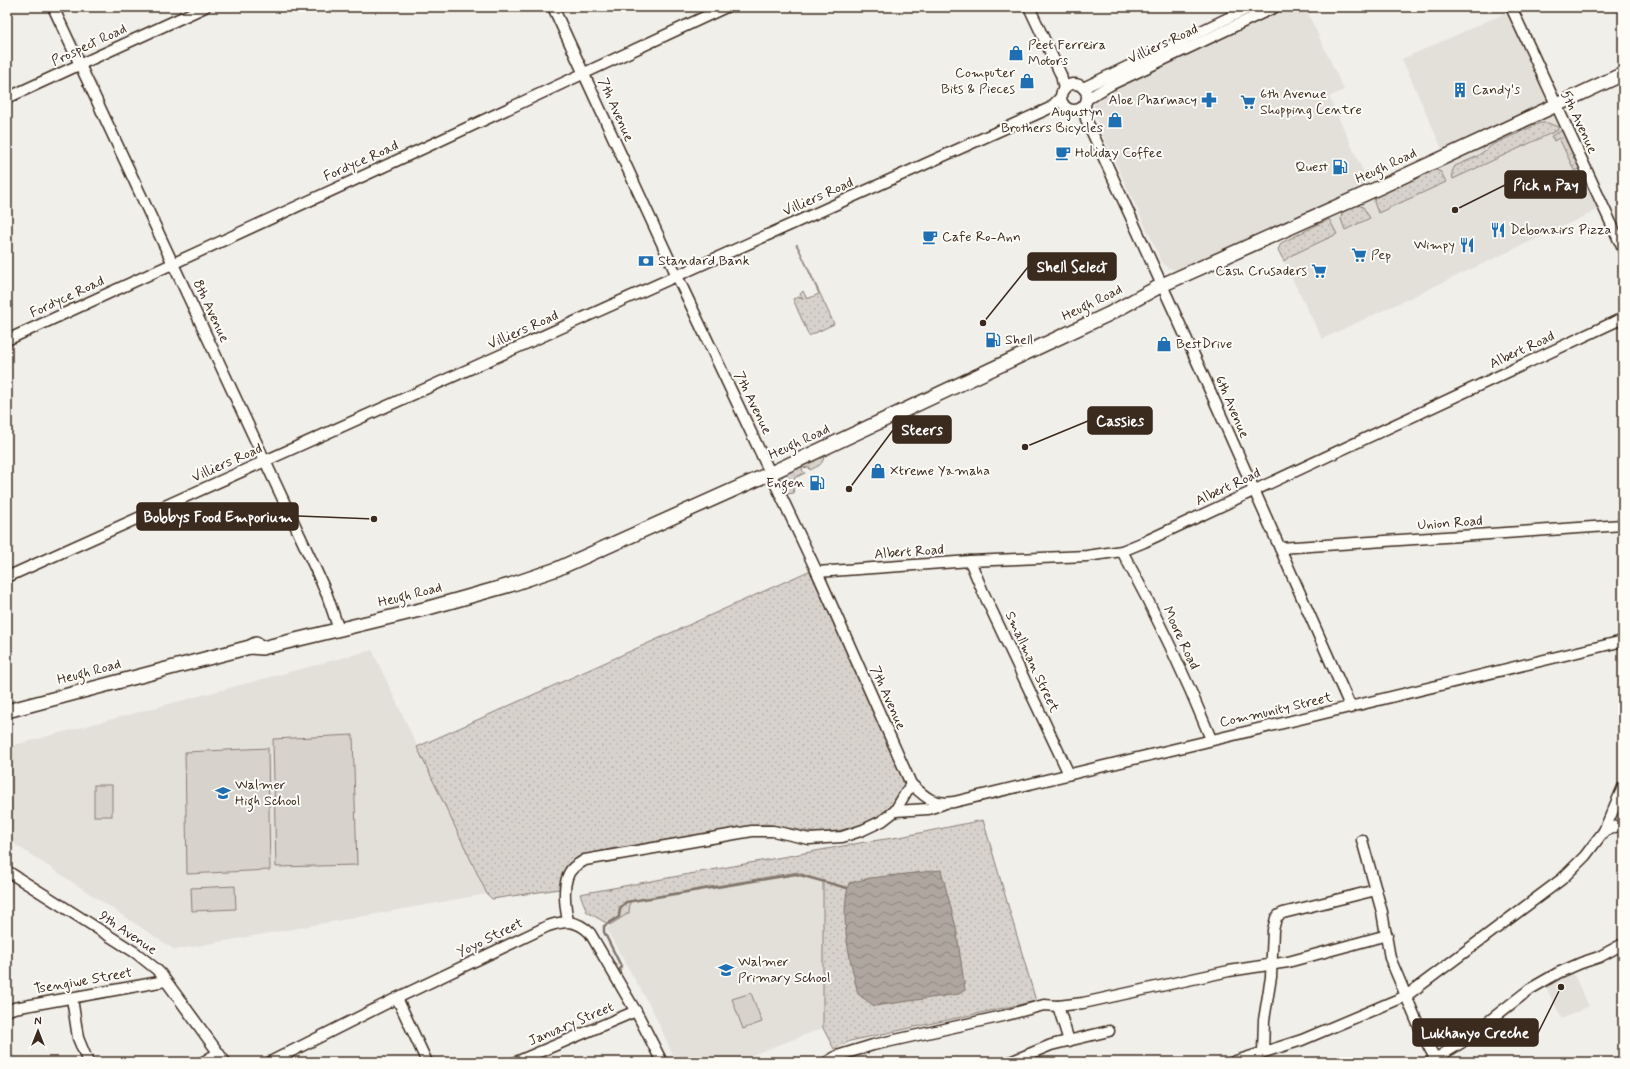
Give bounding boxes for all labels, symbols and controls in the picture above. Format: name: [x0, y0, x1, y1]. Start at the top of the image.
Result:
street label: Prospect Road: [48, 20, 130, 70]
street label: Villiers Road: [1125, 20, 1201, 68]
place label: Peet Ferreira Motors: [1028, 36, 1106, 70]
shop icon: Peet Ferreira Motors: [1007, 44, 1025, 62]
place label: Computer Bits & Pieces: [941, 64, 1015, 98]
shop icon: Computer Bits & Pieces: [1018, 72, 1036, 90]
street label: 7th Avenue: [594, 75, 638, 145]
building icon: Candy's: [1451, 81, 1469, 99]
place label: Candy's: [1472, 81, 1520, 99]
place label: 6th Avenue Shopping Centre: [1260, 85, 1362, 119]
street label: 5th Avenue: [1557, 87, 1602, 157]
place label: Aloe Pharmacy: [1108, 91, 1197, 109]
pharmacy icon: Aloe Pharmacy: [1200, 91, 1218, 109]
supermarket icon: 6th Avenue Shopping Centre: [1239, 93, 1257, 111]
place label: Augustyn Brothers Bicycles: [1001, 103, 1103, 137]
shop icon: Augustyn Brothers Bicycles: [1106, 111, 1124, 129]
street label: Fordyce Road: [321, 136, 401, 186]
cafe icon: Holiday Coffee: [1054, 144, 1072, 162]
place label: Holiday Coffee: [1075, 144, 1162, 162]
street label: Heugh Road: [1353, 144, 1420, 190]
place label: Quest: [1295, 158, 1328, 176]
fuel station icon: Quest: [1331, 158, 1349, 176]
callout: Pick n Pay: [1505, 171, 1586, 198]
street label: Villiers Road: [780, 173, 856, 221]
text: Pick n Pay: [1513, 176, 1579, 196]
restaurant icon: Debonairs Pizza: [1489, 221, 1507, 239]
place label: Debonairs Pizza: [1510, 221, 1611, 239]
cafe icon: Cafe Ro-Ann: [921, 228, 939, 246]
place label: Cafe Ro-Ann: [942, 228, 1021, 246]
place label: Wimpy: [1414, 236, 1455, 254]
restaurant icon: Wimpy: [1458, 236, 1476, 254]
supermarket icon: Pep: [1350, 246, 1368, 264]
place label: Pep: [1371, 246, 1391, 264]
bank icon: Standard Bank: [637, 252, 655, 270]
place label: Standard Bank: [658, 252, 750, 270]
callout: Shell Select: [1028, 253, 1116, 280]
text: Shell Select: [1037, 258, 1108, 278]
place label: Cash Crusaders: [1215, 262, 1307, 280]
supermarket icon: Cash Crusaders: [1310, 262, 1328, 280]
street label: Fordyce Road: [27, 272, 107, 322]
street label: 8th Avenue: [189, 277, 233, 345]
street label: Heugh Road: [1059, 281, 1126, 327]
street label: Villiers Road: [485, 306, 561, 354]
street label: Albert Road: [1486, 327, 1558, 373]
fuel station icon: Shell: [984, 331, 1002, 349]
place label: Shell: [1005, 331, 1033, 349]
shop icon: BestDrive: [1155, 335, 1173, 353]
place label: BestDrive: [1176, 335, 1232, 353]
street label: 7th Avenue: [730, 369, 776, 438]
street label: 6th Avenue: [1211, 373, 1253, 441]
callout: Cassies: [1088, 407, 1152, 434]
text: Cassies: [1096, 412, 1144, 432]
callout: Steers: [893, 416, 951, 443]
street label: Heugh Road: [766, 420, 833, 466]
text: Steers: [901, 421, 943, 441]
street label: Villiers Road: [189, 439, 265, 487]
shop icon: Xtreme Yamaha: [869, 462, 887, 480]
place label: Xtreme Yamaha: [890, 462, 990, 480]
street label: Albert Road: [1192, 464, 1264, 510]
place label: Engen: [766, 474, 805, 494]
fuel station icon: Engen: [808, 474, 826, 492]
callout: Bobbys Food Emporium: [137, 503, 298, 530]
text: Bobbys Food Emporium: [144, 508, 293, 528]
street label: Union Road: [1417, 512, 1483, 534]
street label: Albert Road: [873, 541, 945, 563]
street label: Heugh Road: [376, 578, 444, 614]
street label: Moore Road: [1159, 603, 1203, 673]
street label: Smallman Street: [1001, 609, 1064, 716]
street label: Heugh Road: [55, 655, 123, 691]
street label: 7th Avenue: [866, 663, 910, 733]
street label: Community Street: [1218, 688, 1335, 732]
place label: Walmer High School: [235, 776, 300, 812]
school or university icon: Walmer High School: [214, 784, 232, 802]
street label: 9th Avenue: [95, 907, 161, 959]
street label: Yoyo Street: [454, 914, 526, 962]
place label: Walmer Primary School: [738, 953, 831, 987]
school or university icon: Walmer Primary School: [717, 961, 735, 979]
street label: Tsengiwe Street: [32, 963, 134, 998]
street label: January Street: [526, 998, 616, 1050]
north arrow: [18, 1011, 58, 1051]
text: N: [34, 1015, 42, 1029]
callout: Lukhanyo Creche: [1413, 1019, 1538, 1046]
text: Lukhanyo Creche: [1421, 1024, 1530, 1044]

